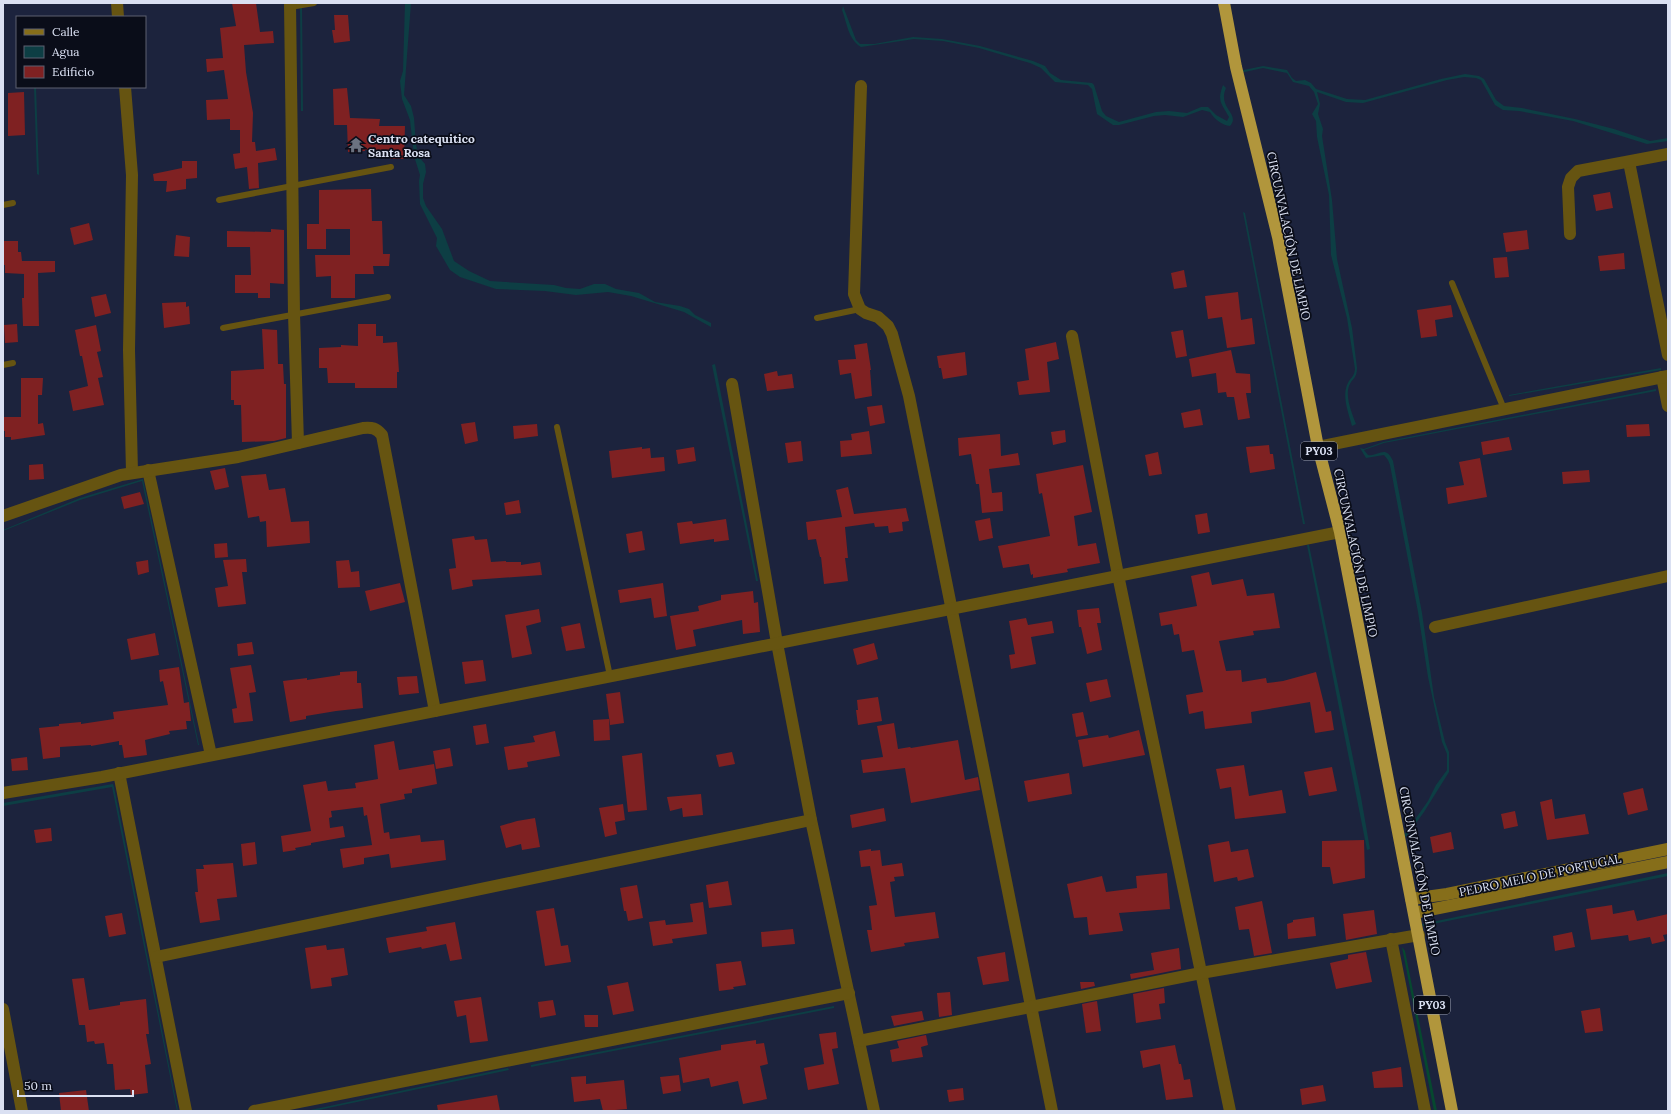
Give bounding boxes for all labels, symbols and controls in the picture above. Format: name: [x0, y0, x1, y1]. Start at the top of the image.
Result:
legend: [16, 16, 146, 88]
text: Calle: [52, 24, 80, 39]
text: Agua: [51, 44, 80, 59]
text: Edificio: [52, 64, 94, 79]
place label: Centro catequitico Santa Rosa: [368, 131, 475, 160]
temple icon: Centro catequitico Santa Rosa: [347, 136, 365, 154]
street label: CIRCUNVALACIÓN DE LIMPIO: [1264, 150, 1314, 322]
road number: PY03: [1301, 442, 1337, 460]
street label: CIRCUNVALACIÓN DE LIMPIO: [1331, 467, 1381, 639]
street label: CIRCUNVALACIÓN DE LIMPIO: [1396, 785, 1444, 957]
street label: PEDRO MELO DE PORTUGAL: [1458, 850, 1623, 900]
road number: PY03: [1414, 996, 1450, 1014]
scale bar: [18, 1072, 133, 1098]
text: 50 m: [24, 1078, 52, 1093]

